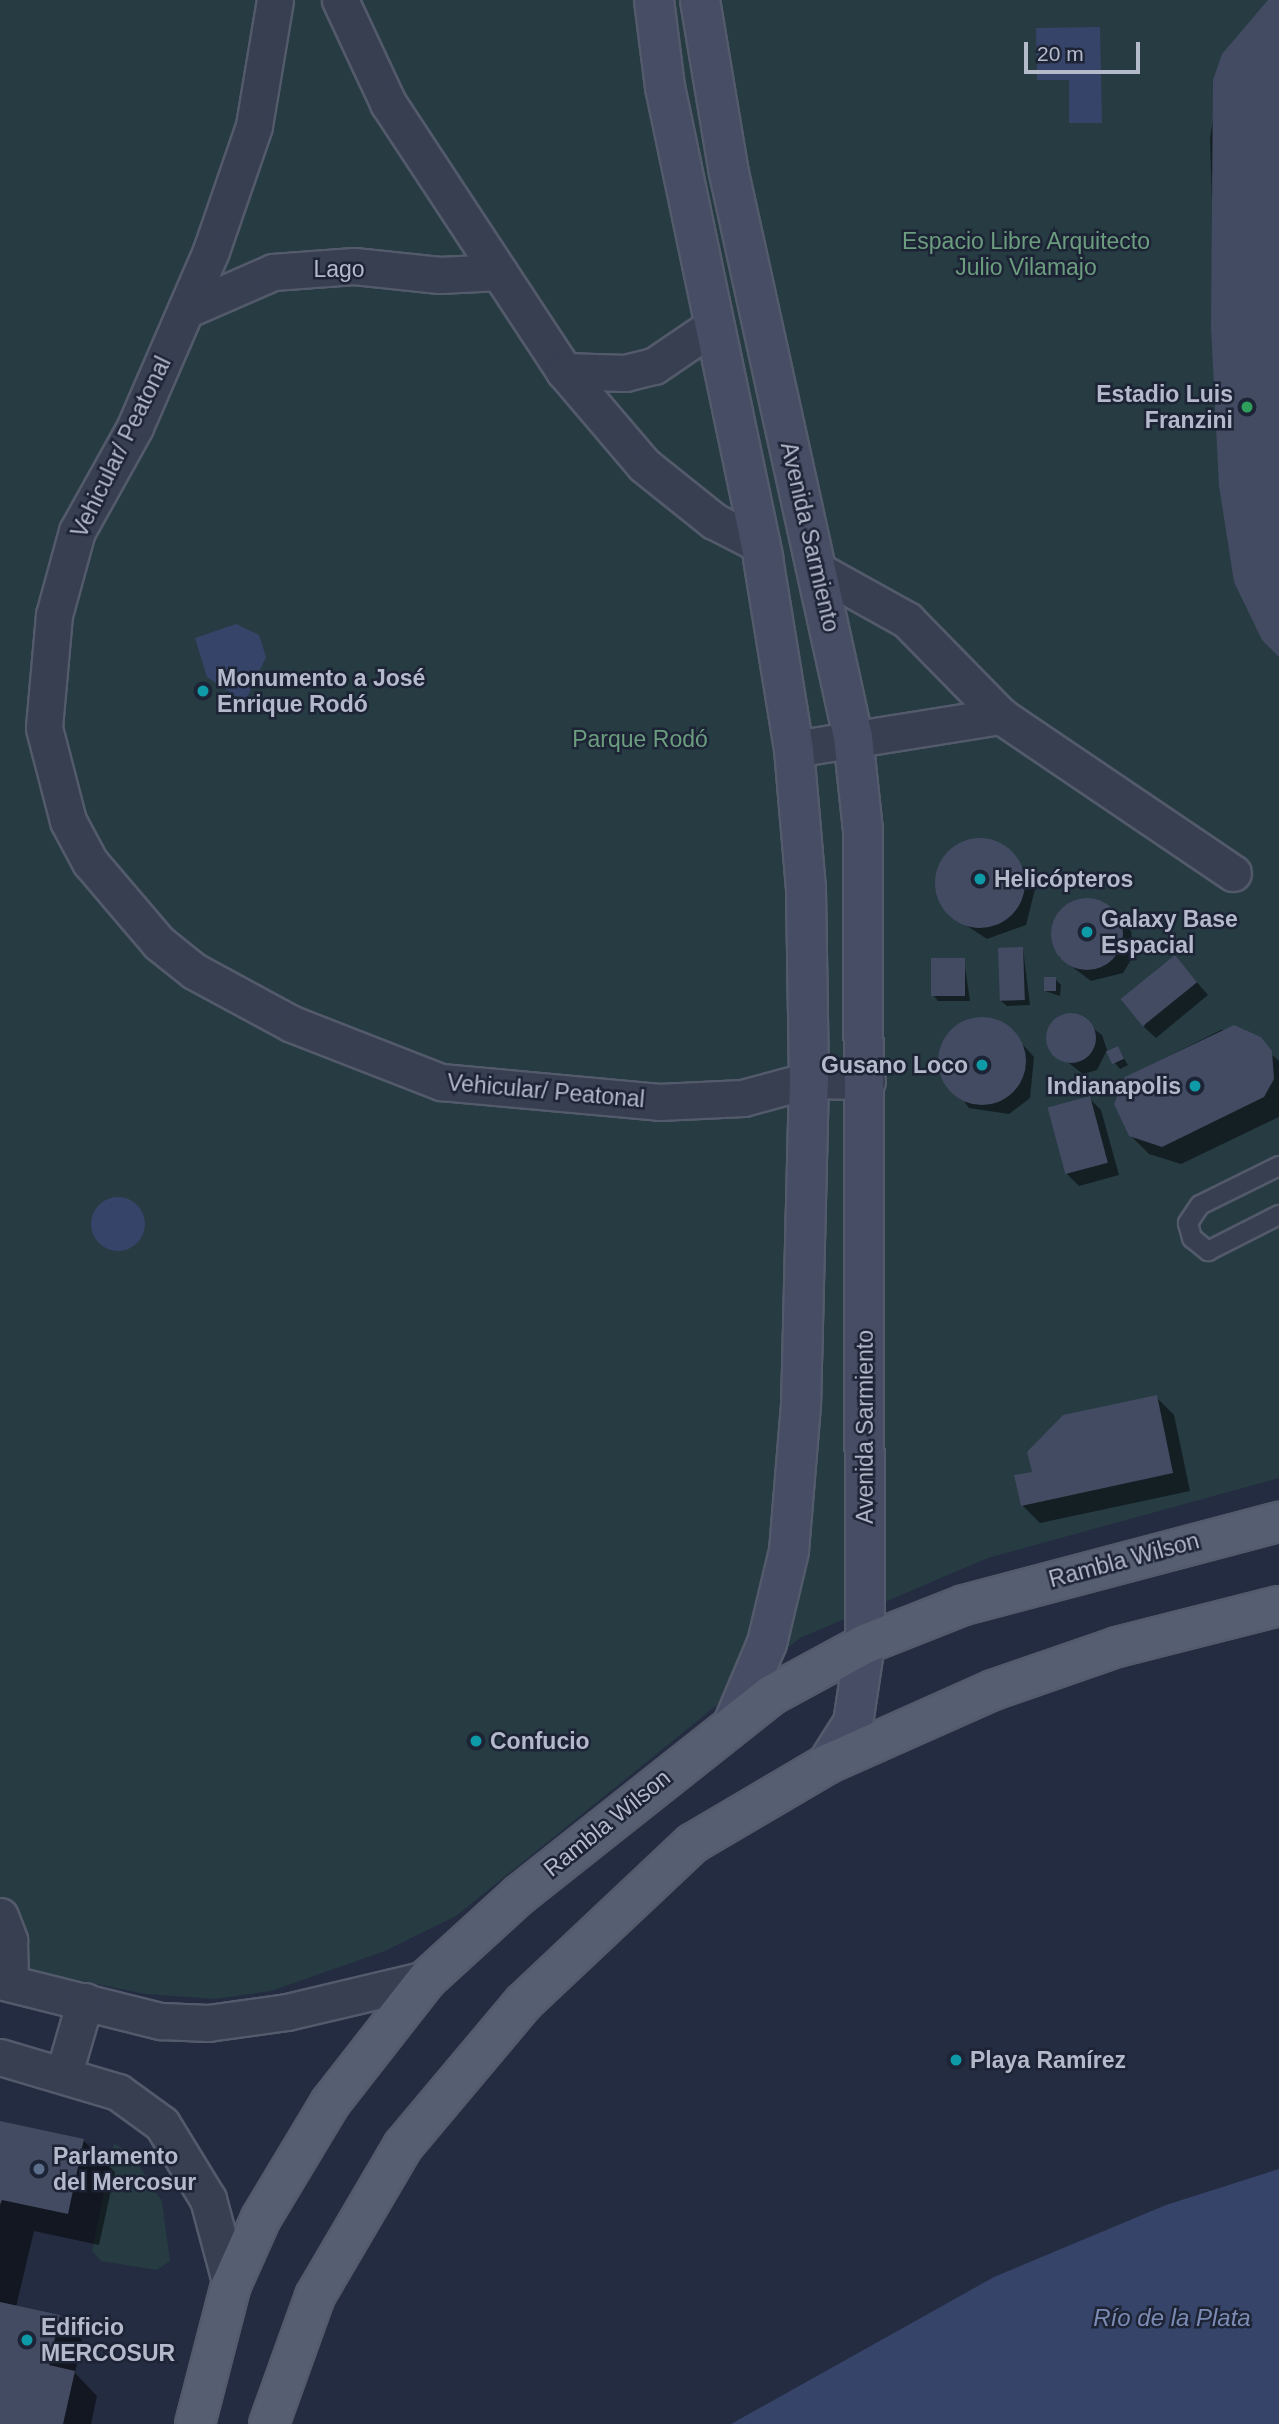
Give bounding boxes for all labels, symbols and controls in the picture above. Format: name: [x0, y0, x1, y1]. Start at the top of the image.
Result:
scale bar: [1027, 28, 1142, 72]
text: 20 m: [1037, 42, 1084, 65]
park label: Espacio Libre Arquitecto Julio Vilamajo: [901, 227, 1151, 281]
street label: Lago: [313, 255, 365, 283]
street label: Vehicular/ Peatonal: [65, 352, 177, 542]
place label: Estadio Luis Franzini: [1096, 380, 1233, 434]
marker: Estadio Luis Franzini: [1239, 399, 1255, 415]
street label: Avenida Sarmiento: [775, 439, 845, 635]
place label: Monumento a José Enrique Rodó: [217, 664, 425, 718]
marker: Monumento a José Enrique Rodó: [195, 683, 211, 699]
park label: Parque Rodó: [572, 725, 708, 753]
place label: Helicópteros: [994, 865, 1133, 893]
marker: Helicópteros: [972, 871, 988, 887]
place label: Galaxy Base Espacial: [1101, 905, 1238, 959]
marker: Galaxy Base Espacial: [1079, 924, 1095, 940]
place label: Gusano Loco: [821, 1051, 968, 1079]
marker: Gusano Loco: [974, 1057, 990, 1073]
street label: Vehicular/ Peatonal: [446, 1069, 646, 1113]
place label: Indianapolis: [1047, 1072, 1181, 1100]
marker: Indianapolis: [1187, 1078, 1203, 1094]
street label: Avenida Sarmiento: [851, 1330, 879, 1524]
street label: Rambla Wilson: [1046, 1527, 1202, 1593]
place label: Confucio: [490, 1727, 590, 1755]
marker: Confucio: [468, 1733, 484, 1749]
street label: Rambla Wilson: [538, 1764, 676, 1882]
place label: Playa Ramírez: [970, 2046, 1126, 2074]
marker: Playa Ramírez: [948, 2052, 964, 2068]
place label: Parlamento del Mercosur: [53, 2142, 196, 2196]
marker: Parlamento del Mercosur: [31, 2161, 47, 2177]
water label: Río de la Plata: [1093, 2304, 1251, 2332]
place label: Edificio MERCOSUR: [41, 2313, 175, 2367]
marker: Edificio MERCOSUR: [19, 2332, 35, 2348]

